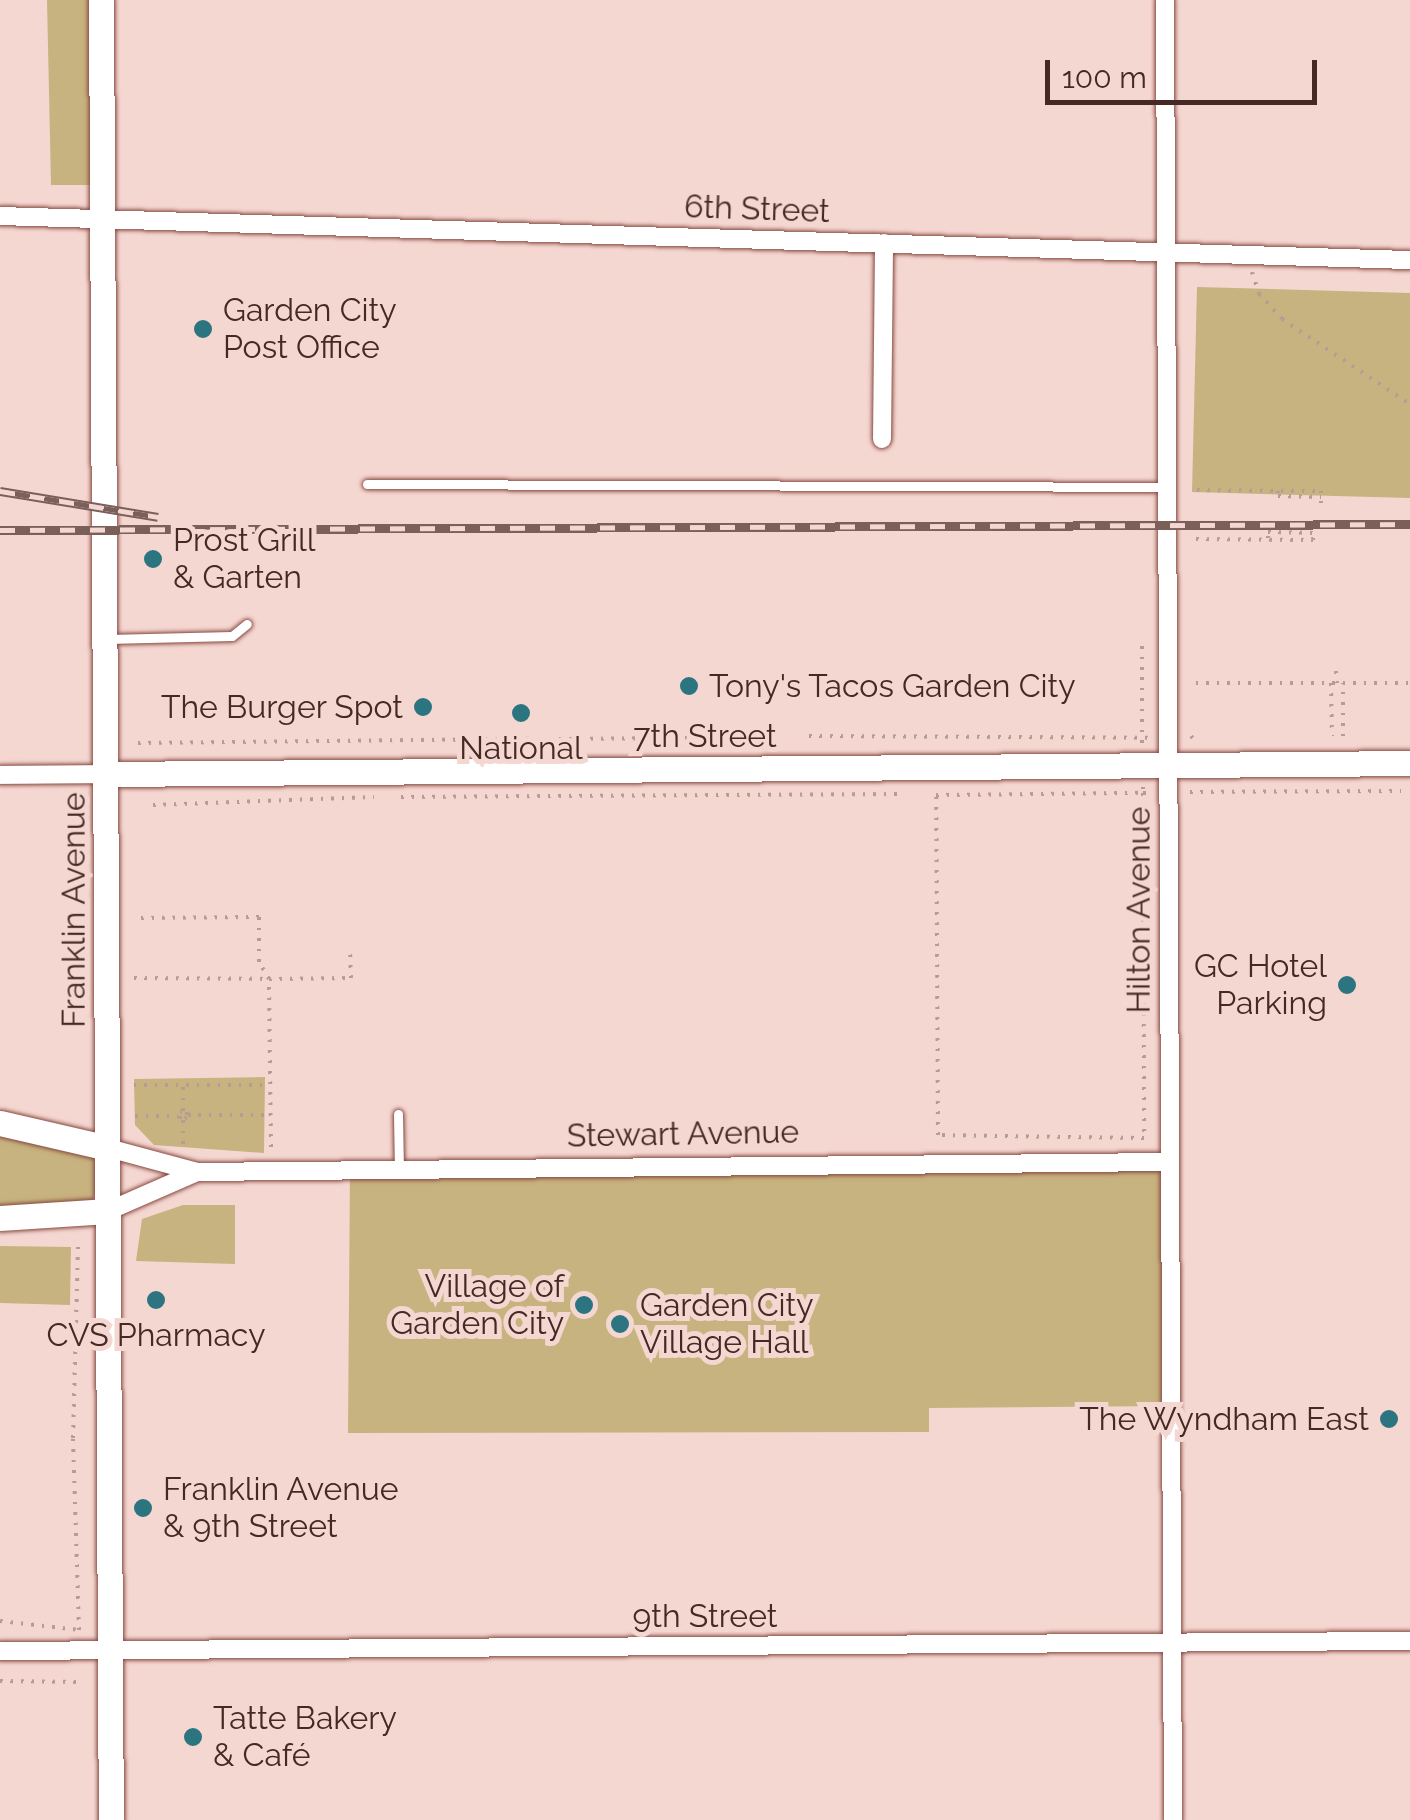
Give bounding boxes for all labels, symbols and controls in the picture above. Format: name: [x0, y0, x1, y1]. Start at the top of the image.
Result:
scale bar: [1050, 40, 1322, 102]
text: 100 m: [1062, 60, 1147, 95]
street label: 6th Street: [684, 187, 830, 231]
place label: Garden City Post Office: [223, 292, 397, 367]
marker: Garden City Post Office: [192, 318, 214, 340]
place label: Prost Grill & Garten: [173, 522, 316, 597]
marker: Prost Grill & Garten: [142, 548, 164, 570]
place label: Tony's Tacos Garden City: [709, 667, 1077, 705]
marker: Tony's Tacos Garden City: [678, 675, 700, 697]
place label: The Burger Spot: [160, 688, 403, 726]
marker: The Burger Spot: [412, 696, 434, 718]
marker: National: [510, 702, 532, 724]
street label: 7th Street: [633, 717, 777, 755]
place label: National: [459, 729, 583, 767]
street label: Franklin Avenue: [55, 792, 93, 1028]
street label: Hilton Avenue: [1120, 806, 1158, 1014]
place label: GC Hotel Parking: [1194, 948, 1327, 1023]
marker: GC Hotel Parking: [1336, 974, 1358, 996]
street label: Stewart Avenue: [566, 1113, 800, 1155]
place label: Village of Garden City: [390, 1268, 564, 1343]
place label: Garden City Village Hall: [640, 1287, 814, 1362]
marker: CVS Pharmacy: [145, 1289, 167, 1311]
marker: Village of Garden City: [573, 1294, 595, 1316]
marker: Garden City Village Hall: [609, 1313, 631, 1335]
place label: CVS Pharmacy: [46, 1316, 266, 1354]
place label: The Wyndham East: [1078, 1400, 1369, 1438]
marker: The Wyndham East: [1378, 1408, 1400, 1430]
place label: Franklin Avenue & 9th Street: [163, 1471, 400, 1546]
marker: Franklin Avenue & 9th Street: [132, 1497, 154, 1519]
street label: 9th Street: [632, 1597, 778, 1635]
place label: Tatte Bakery & Café: [213, 1700, 397, 1775]
marker: Tatte Bakery & Café: [182, 1726, 204, 1748]

